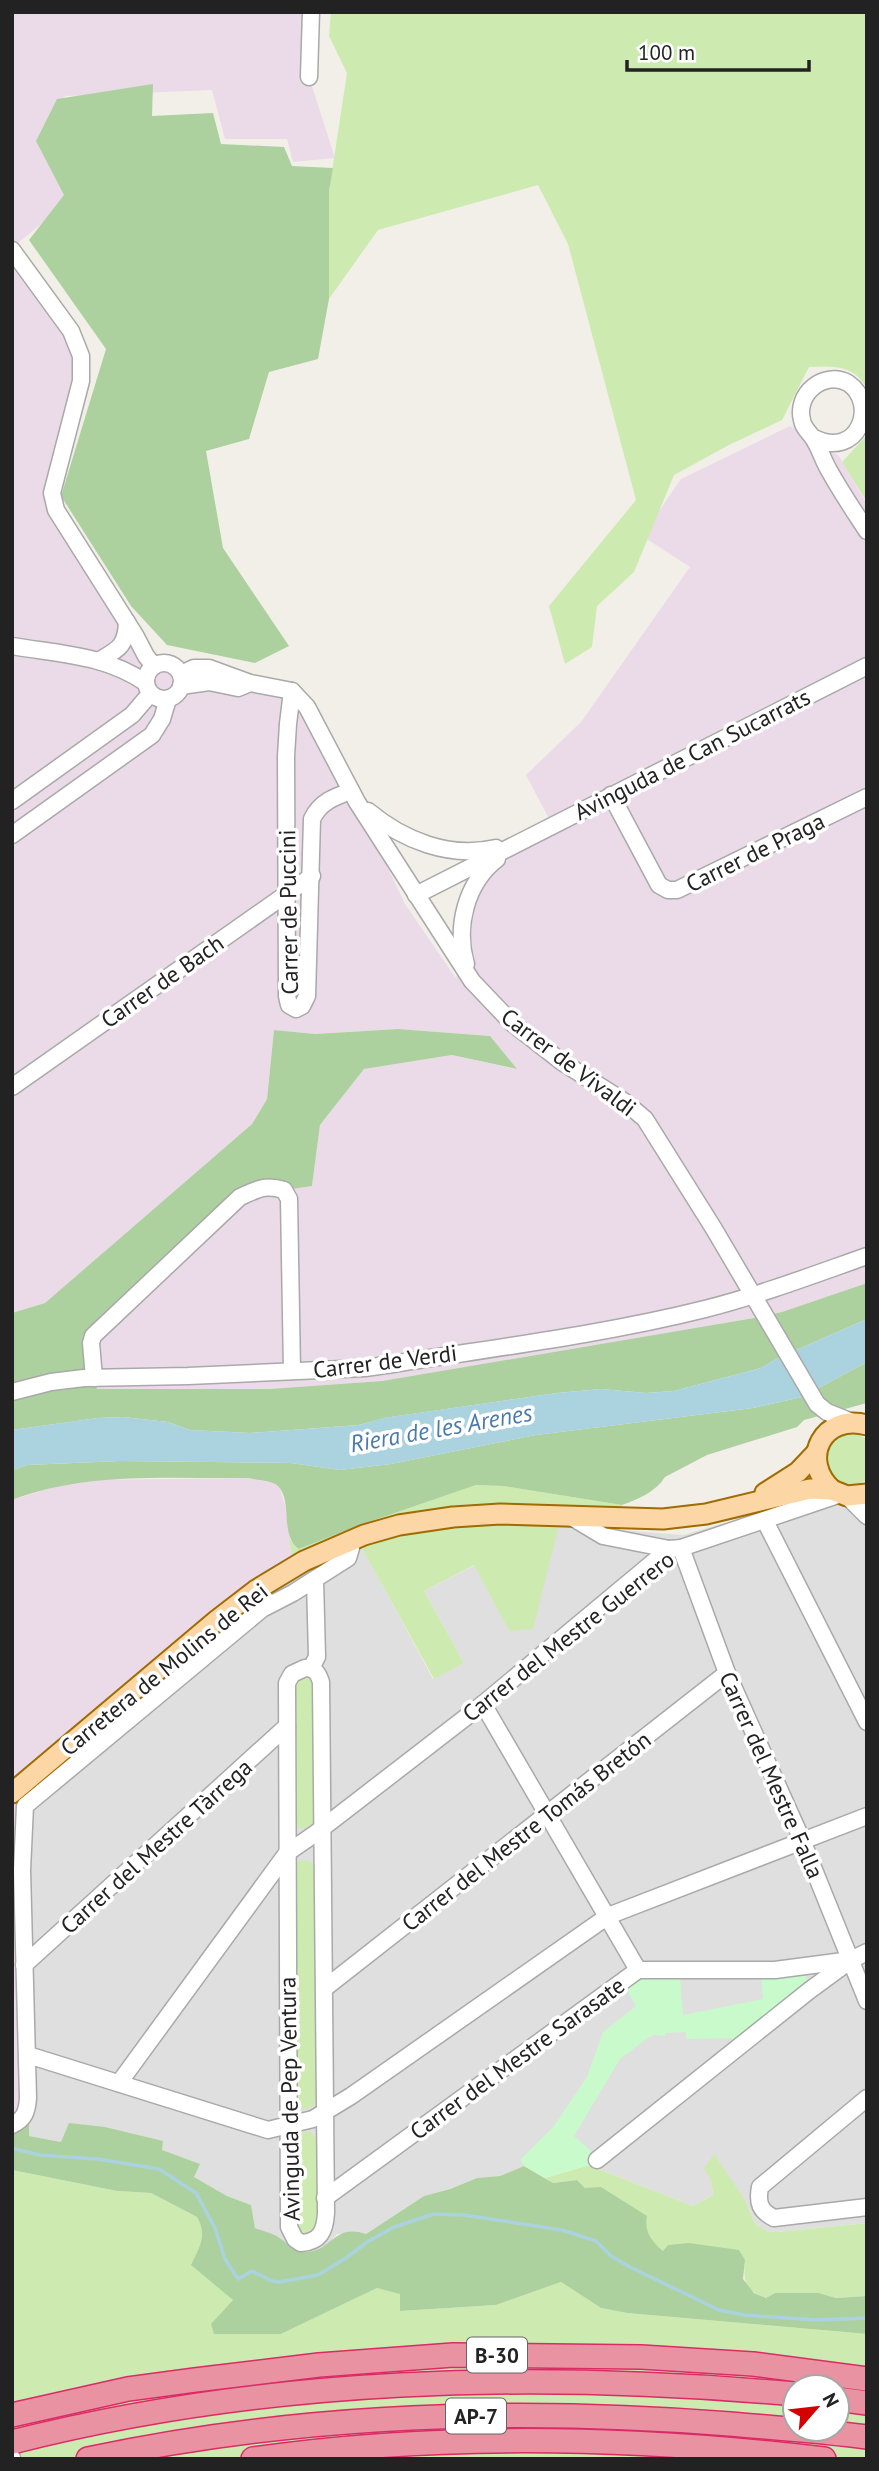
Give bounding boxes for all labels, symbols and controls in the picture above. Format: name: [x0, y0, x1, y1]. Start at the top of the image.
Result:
scale bar: [627, 28, 809, 72]
text: 100 m: [638, 39, 695, 66]
street label: Avinguda de Can Sucarrats: [569, 682, 815, 826]
street label: Carrer de Praga: [681, 806, 829, 898]
street label: Carrer de Puccini: [272, 829, 304, 995]
street label: Carrer de Bach: [95, 928, 229, 1034]
street label: Carrer de Vivaldi: [496, 1002, 642, 1122]
street label: Carrer de Verdi: [311, 1338, 459, 1384]
water label: Riera de les Arenes: [347, 1397, 535, 1459]
street label: Carrer del Mestre Guerrero: [456, 1544, 680, 1728]
street label: Carretera de Molins de Rei: [54, 1576, 274, 1762]
street label: Carrer del Mestre Falla: [713, 1667, 831, 1883]
street label: Carrer del Mestre Tomás Bretón: [396, 1725, 656, 1937]
street label: Carrer del Mestre Tàrrega: [54, 1752, 258, 1940]
street label: Carrer del Mestre Sarasate: [404, 1970, 630, 2146]
street label: Avinguda de Pep Ventura: [272, 1977, 306, 2221]
road number: B-30: [467, 2338, 527, 2372]
north arrow: [781, 2373, 851, 2443]
text: N: [817, 2389, 845, 2411]
road number: AP-7: [446, 2398, 506, 2434]

